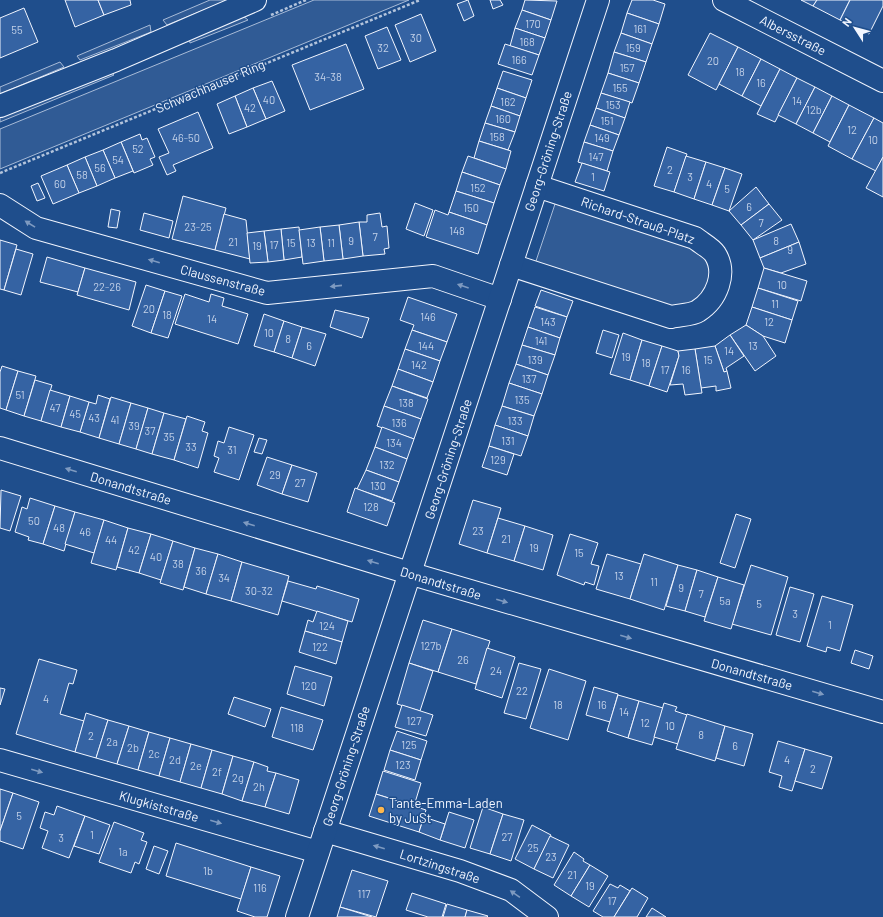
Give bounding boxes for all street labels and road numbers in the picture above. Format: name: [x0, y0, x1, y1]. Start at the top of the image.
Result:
street label: Albersstraße: [757, 12, 829, 59]
street label: Schwachhauser Ring: [153, 56, 267, 116]
street label: Georg-Gröning-Straße: [521, 89, 575, 213]
street label: Richard-Strauß-Platz: [579, 193, 697, 247]
street label: Claussenstraße: [179, 261, 267, 299]
street label: Georg-Gröning-Straße: [421, 397, 475, 521]
street label: Donandtstraße: [88, 468, 174, 508]
street label: Donandtstraße: [398, 563, 484, 603]
street label: Donandtstraße: [709, 655, 795, 693]
street label: Georg-Gröning-Straße: [319, 704, 373, 828]
street label: Klugkiststraße: [117, 787, 201, 825]
street label: Lortzingstraße: [398, 845, 482, 887]

